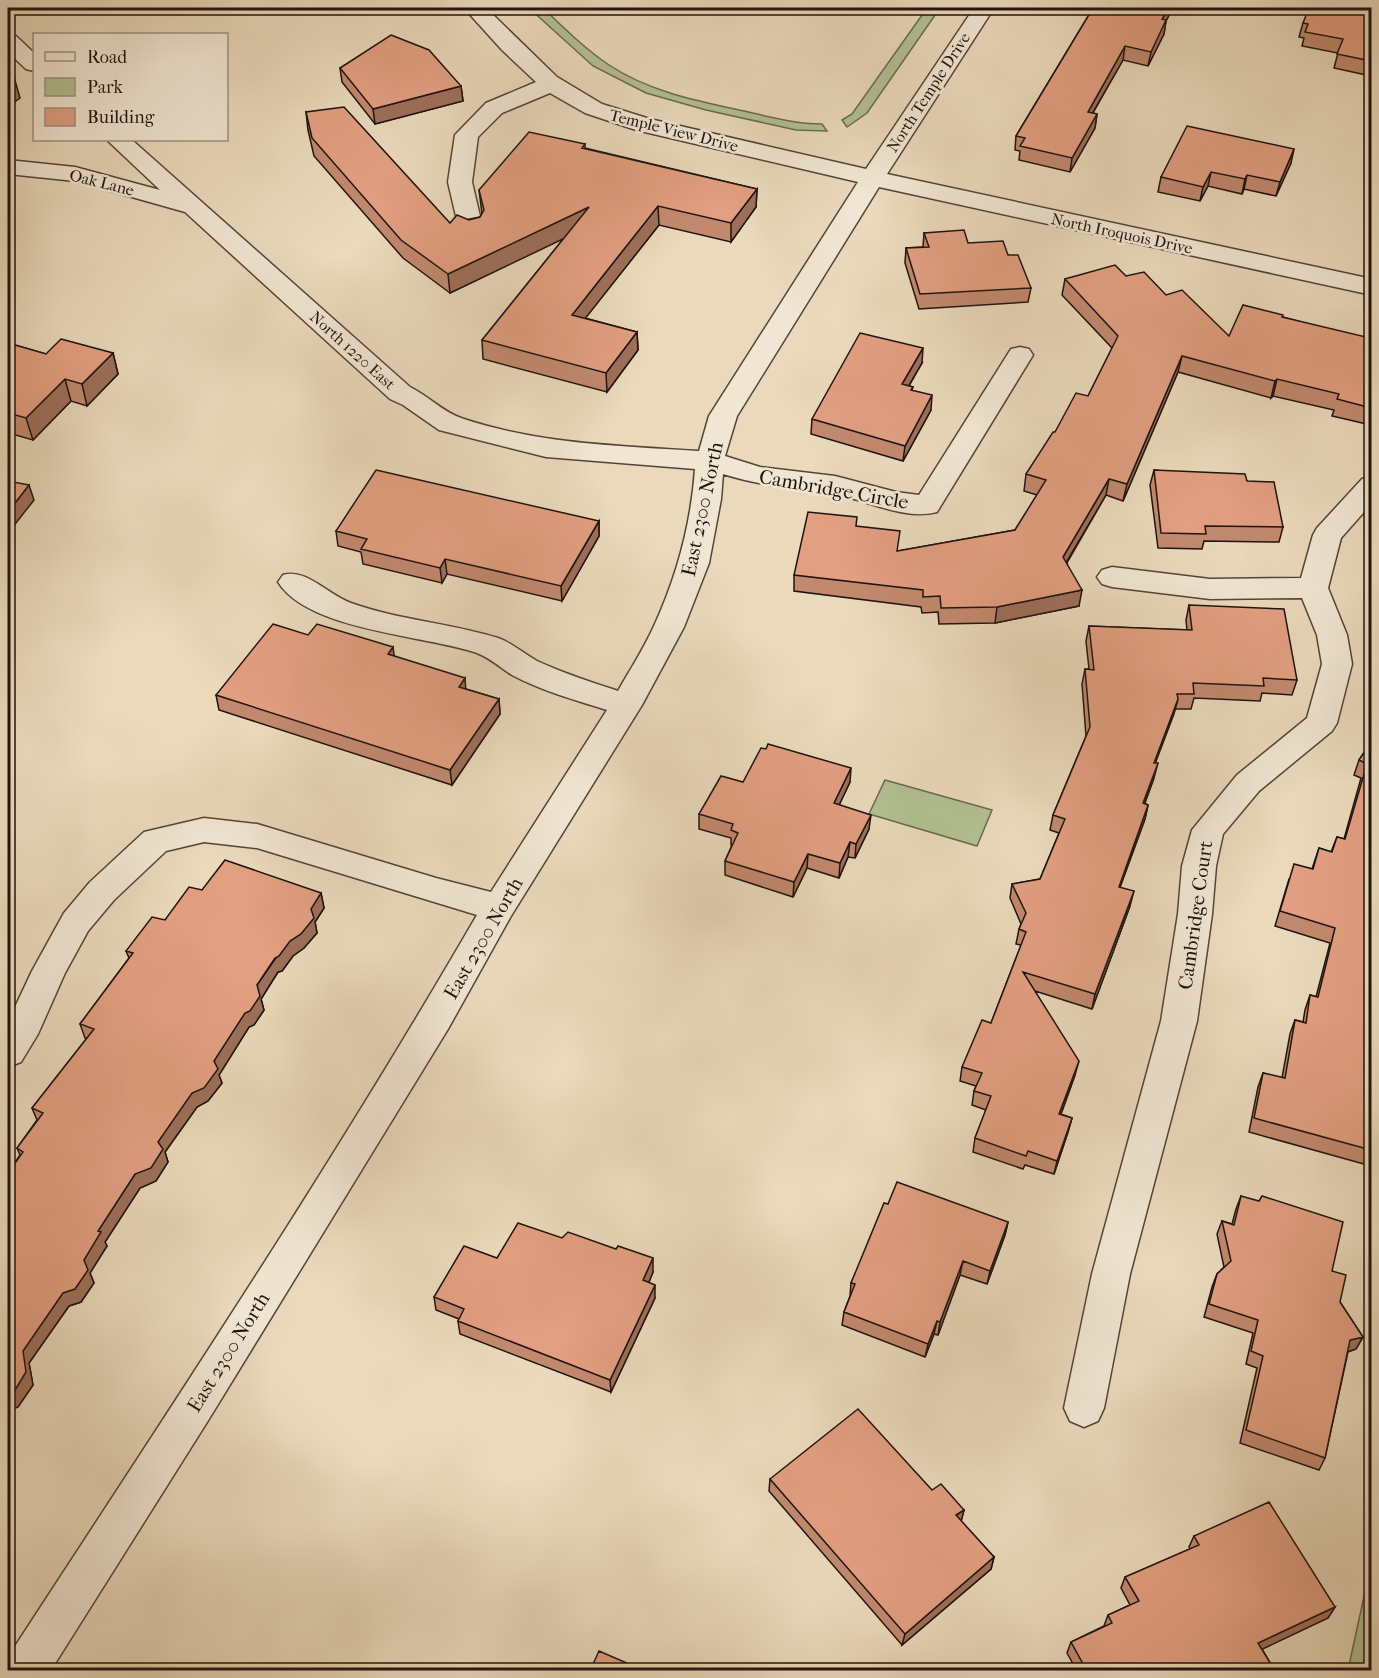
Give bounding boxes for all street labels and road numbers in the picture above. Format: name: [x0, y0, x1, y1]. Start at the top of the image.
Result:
street label: North Temple Drive: [883, 29, 974, 156]
street label: Temple View Drive: [608, 105, 740, 156]
street label: Oak Lane: [68, 165, 136, 200]
street label: North Iroquois Drive: [1049, 209, 1195, 258]
street label: North 1220 East: [306, 307, 399, 394]
street label: East 2300 North: [677, 439, 728, 578]
street label: Cambridge Circle: [757, 465, 911, 514]
street label: Cambridge Court: [1174, 839, 1217, 991]
street label: East 2300 North: [439, 873, 528, 1003]
street label: East 2300 North: [182, 1287, 275, 1416]

